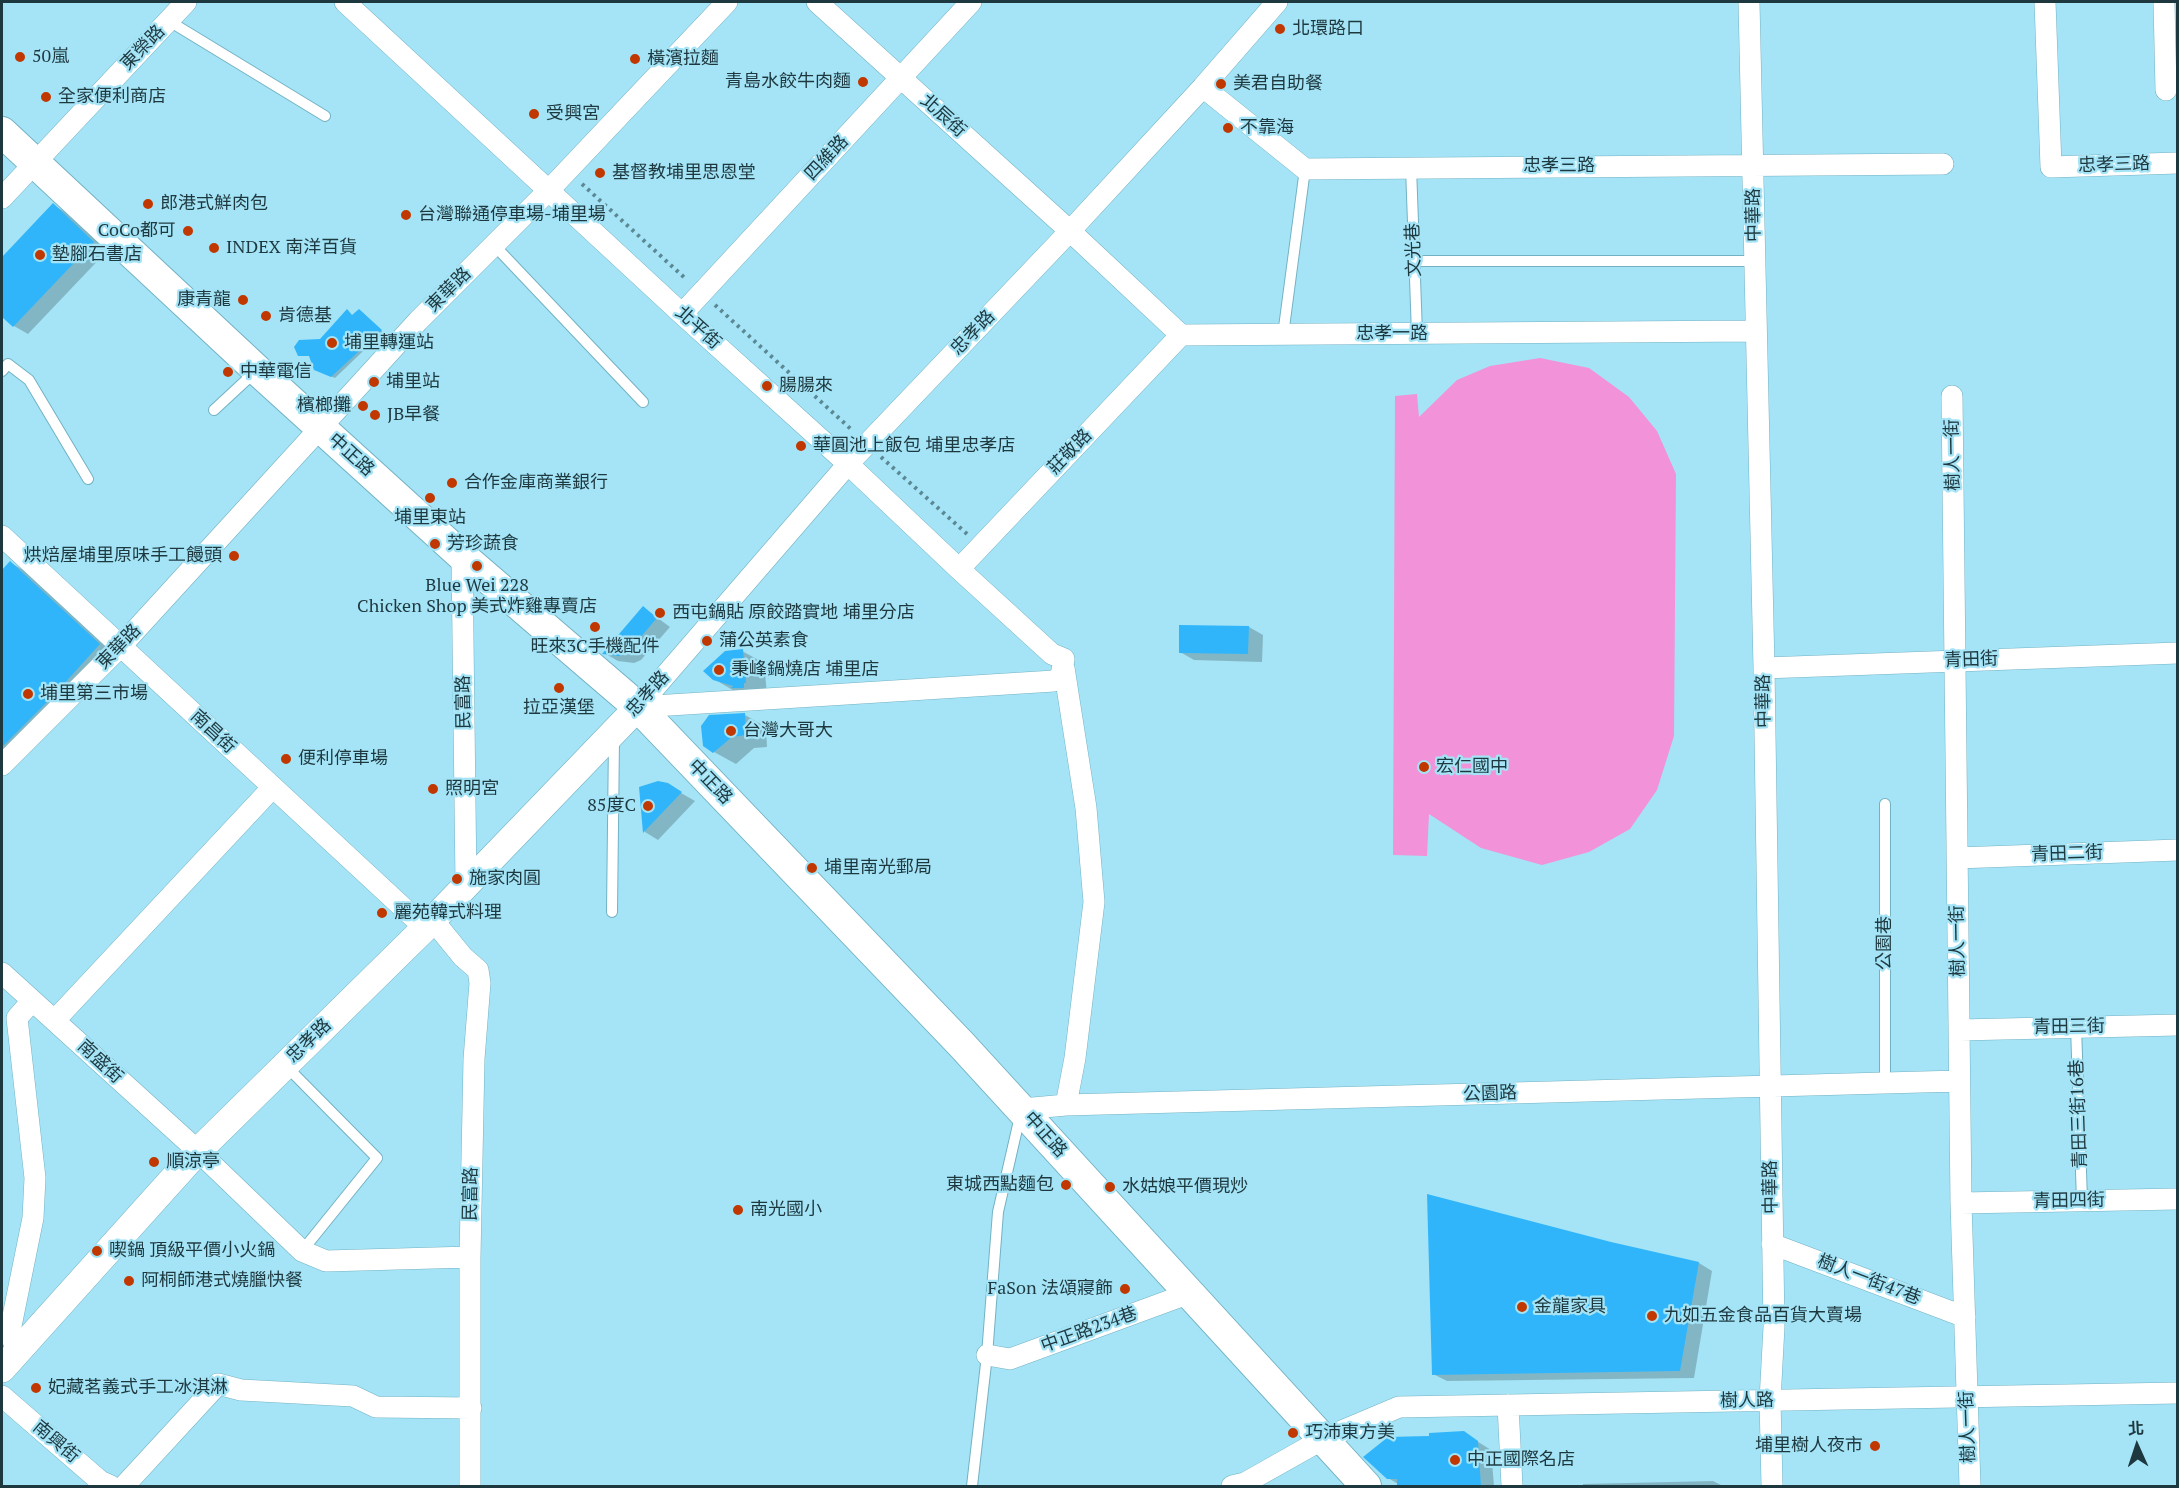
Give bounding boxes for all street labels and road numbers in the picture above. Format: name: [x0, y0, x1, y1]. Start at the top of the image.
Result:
street label: 東榮路: [116, 21, 170, 75]
street label: 北辰街: [916, 90, 970, 142]
street label: 四維路: [801, 131, 853, 185]
street label: 忠孝三路: [2078, 153, 2150, 177]
street label: 忠孝三路: [1523, 155, 1595, 177]
street label: 中華路: [1743, 188, 1765, 242]
street label: 文光巷: [1402, 223, 1426, 277]
street label: 東華路: [422, 263, 476, 317]
street label: 北平街: [671, 302, 725, 354]
street label: 忠孝路: [946, 306, 1000, 360]
street label: 忠孝一路: [1356, 323, 1428, 345]
street label: 樹人一街: [1942, 419, 1964, 491]
street label: 莊敬路: [1043, 425, 1097, 479]
street label: 中正路: [324, 429, 378, 481]
street label: 東華路: [92, 620, 146, 674]
street label: 青田街: [1944, 648, 1998, 672]
street label: 忠孝路: [622, 667, 674, 721]
street label: 中華路: [1753, 674, 1775, 728]
street label: 民富路: [453, 675, 475, 729]
street label: 南昌街: [186, 706, 240, 758]
street label: 中正路: [683, 755, 737, 809]
street label: 青田二街: [2031, 842, 2103, 866]
street label: 樹人一街: [1947, 905, 1969, 977]
street label: 公園巷: [1874, 916, 1896, 970]
street label: 忠孝路: [282, 1014, 336, 1068]
street label: 青田三街: [2033, 1016, 2105, 1038]
street label: 南盛街: [73, 1036, 127, 1088]
street label: 青田三街16巷: [2066, 1059, 2092, 1169]
street label: 公園路: [1463, 1082, 1517, 1106]
street label: 中正路: [1019, 1108, 1071, 1162]
street label: 中華路: [1760, 1160, 1782, 1214]
street label: 民富路: [460, 1167, 482, 1221]
street label: 青田四街: [2033, 1190, 2105, 1212]
street label: 樹人一街47巷: [1814, 1250, 1924, 1310]
street label: 中正路234巷: [1038, 1303, 1140, 1357]
street label: 樹人路: [1720, 1390, 1774, 1412]
street label: 樹人一街: [1956, 1391, 1980, 1463]
street label: 南興街: [28, 1416, 84, 1468]

